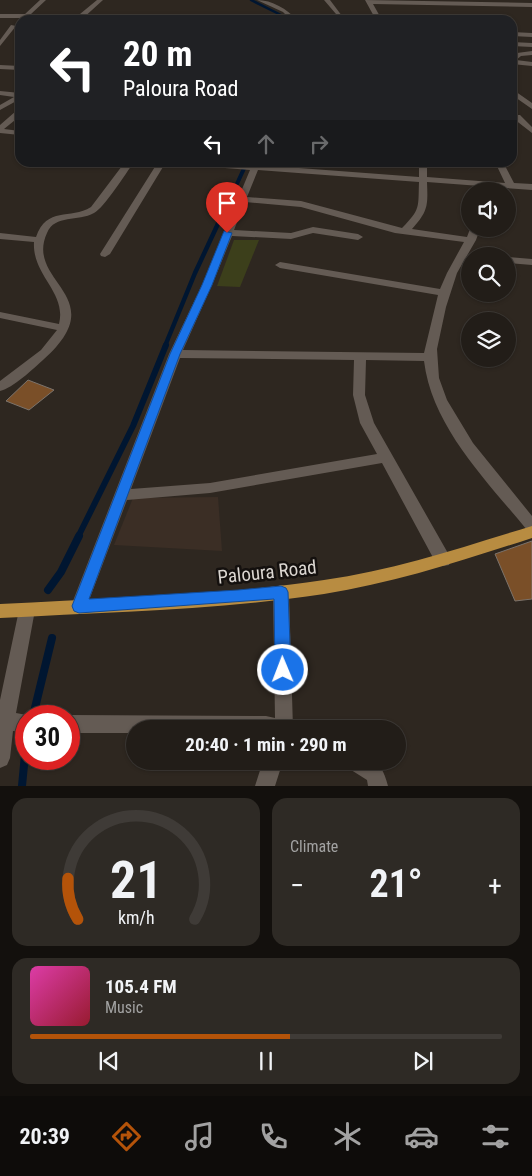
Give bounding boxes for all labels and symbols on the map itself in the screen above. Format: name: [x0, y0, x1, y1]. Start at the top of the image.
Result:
pin: [206, 182, 248, 233]
street label: Paloura Road: [216, 555, 318, 589]
position arrow: [256, 643, 308, 695]
speed limit sign: 30: [15, 705, 80, 770]

